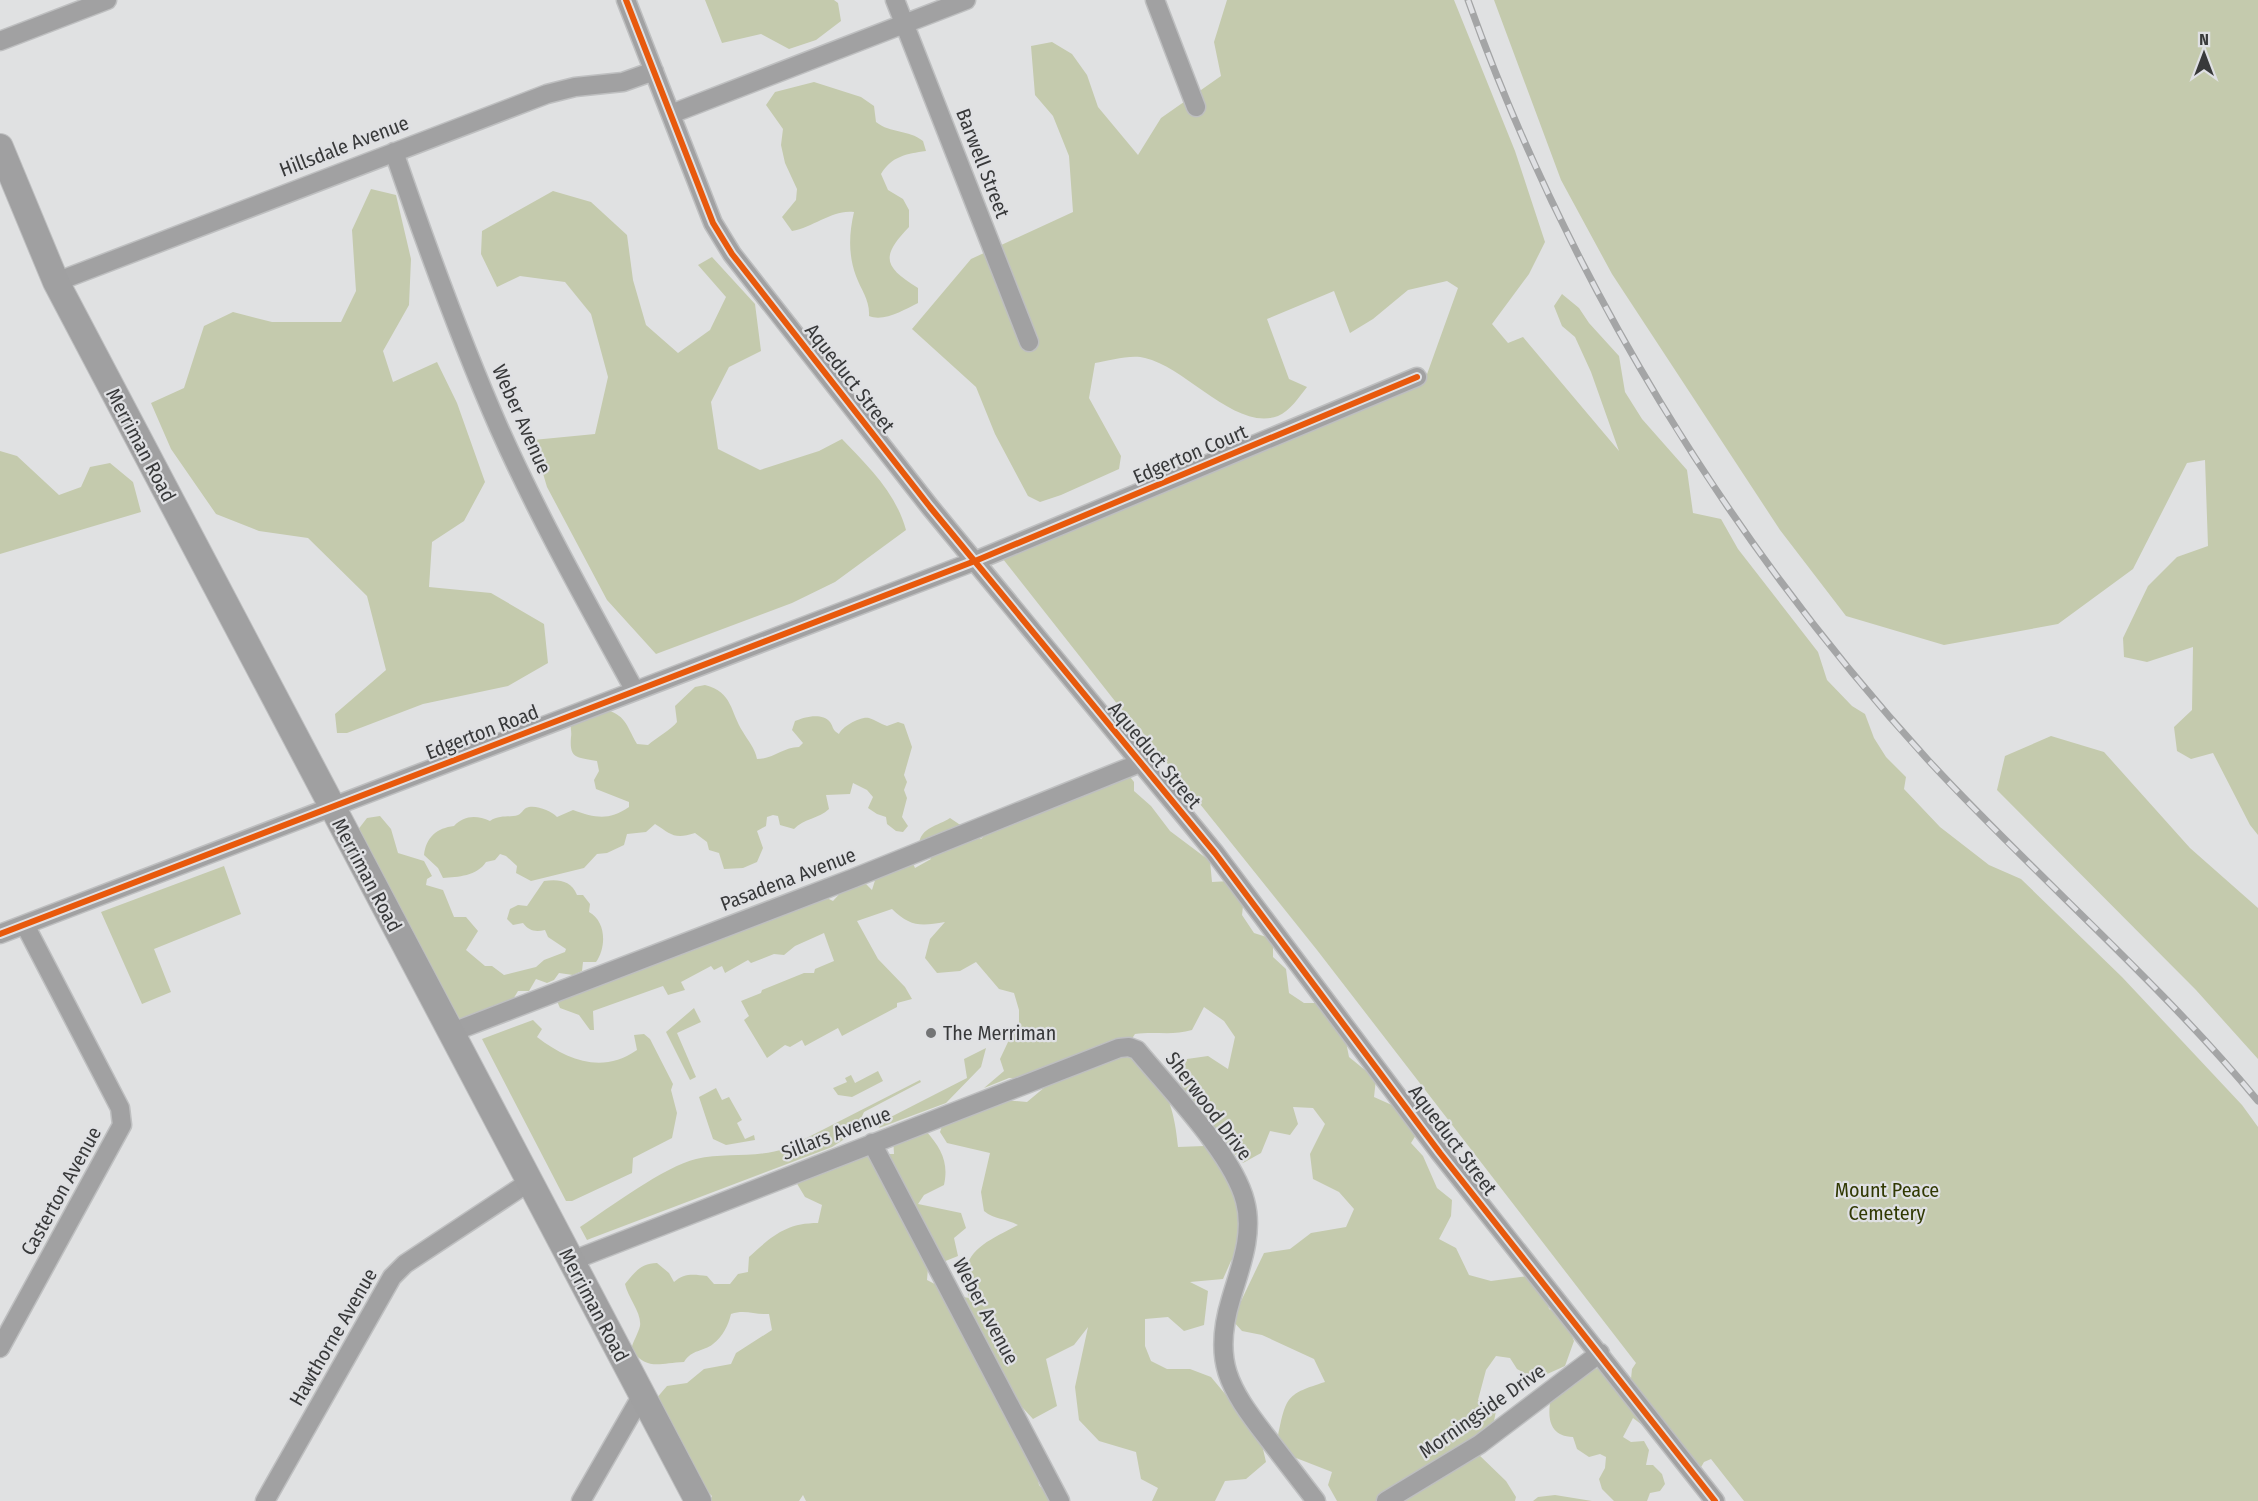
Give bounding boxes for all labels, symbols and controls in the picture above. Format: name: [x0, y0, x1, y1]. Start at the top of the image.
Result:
north arrow: [2174, 24, 2234, 84]
text: N: [2199, 30, 2209, 49]
street label: Barwell Street: [951, 105, 1015, 221]
street label: Hillsdale Avenue: [276, 110, 412, 182]
street label: Aqueduct Street: [800, 319, 900, 438]
street label: Weber Avenue: [487, 361, 557, 477]
street label: Merriman Road: [101, 384, 181, 506]
street label: Edgerton Court: [1129, 419, 1251, 489]
street label: Aqueduct Street: [1103, 697, 1207, 814]
street label: Edgerton Road: [422, 699, 542, 765]
street label: Merriman Road: [327, 814, 407, 936]
street label: Pasadena Avenue: [717, 842, 859, 916]
place label: The Merriman: [943, 1021, 1056, 1045]
marker: The Merriman: [924, 1026, 938, 1040]
street label: Sherwood Drive: [1161, 1047, 1257, 1165]
street label: Aqueduct Street: [1404, 1080, 1502, 1200]
street label: Sillars Avenue: [778, 1101, 894, 1165]
street label: Casterton Avenue: [16, 1122, 106, 1260]
park label: Mount Peace Cemetery: [1835, 1178, 1939, 1225]
street label: Merriman Road: [554, 1244, 634, 1366]
street label: Weber Avenue: [948, 1254, 1024, 1368]
street label: Hawthorne Avenue: [284, 1264, 382, 1410]
street label: Morningside Drive: [1414, 1359, 1550, 1463]

